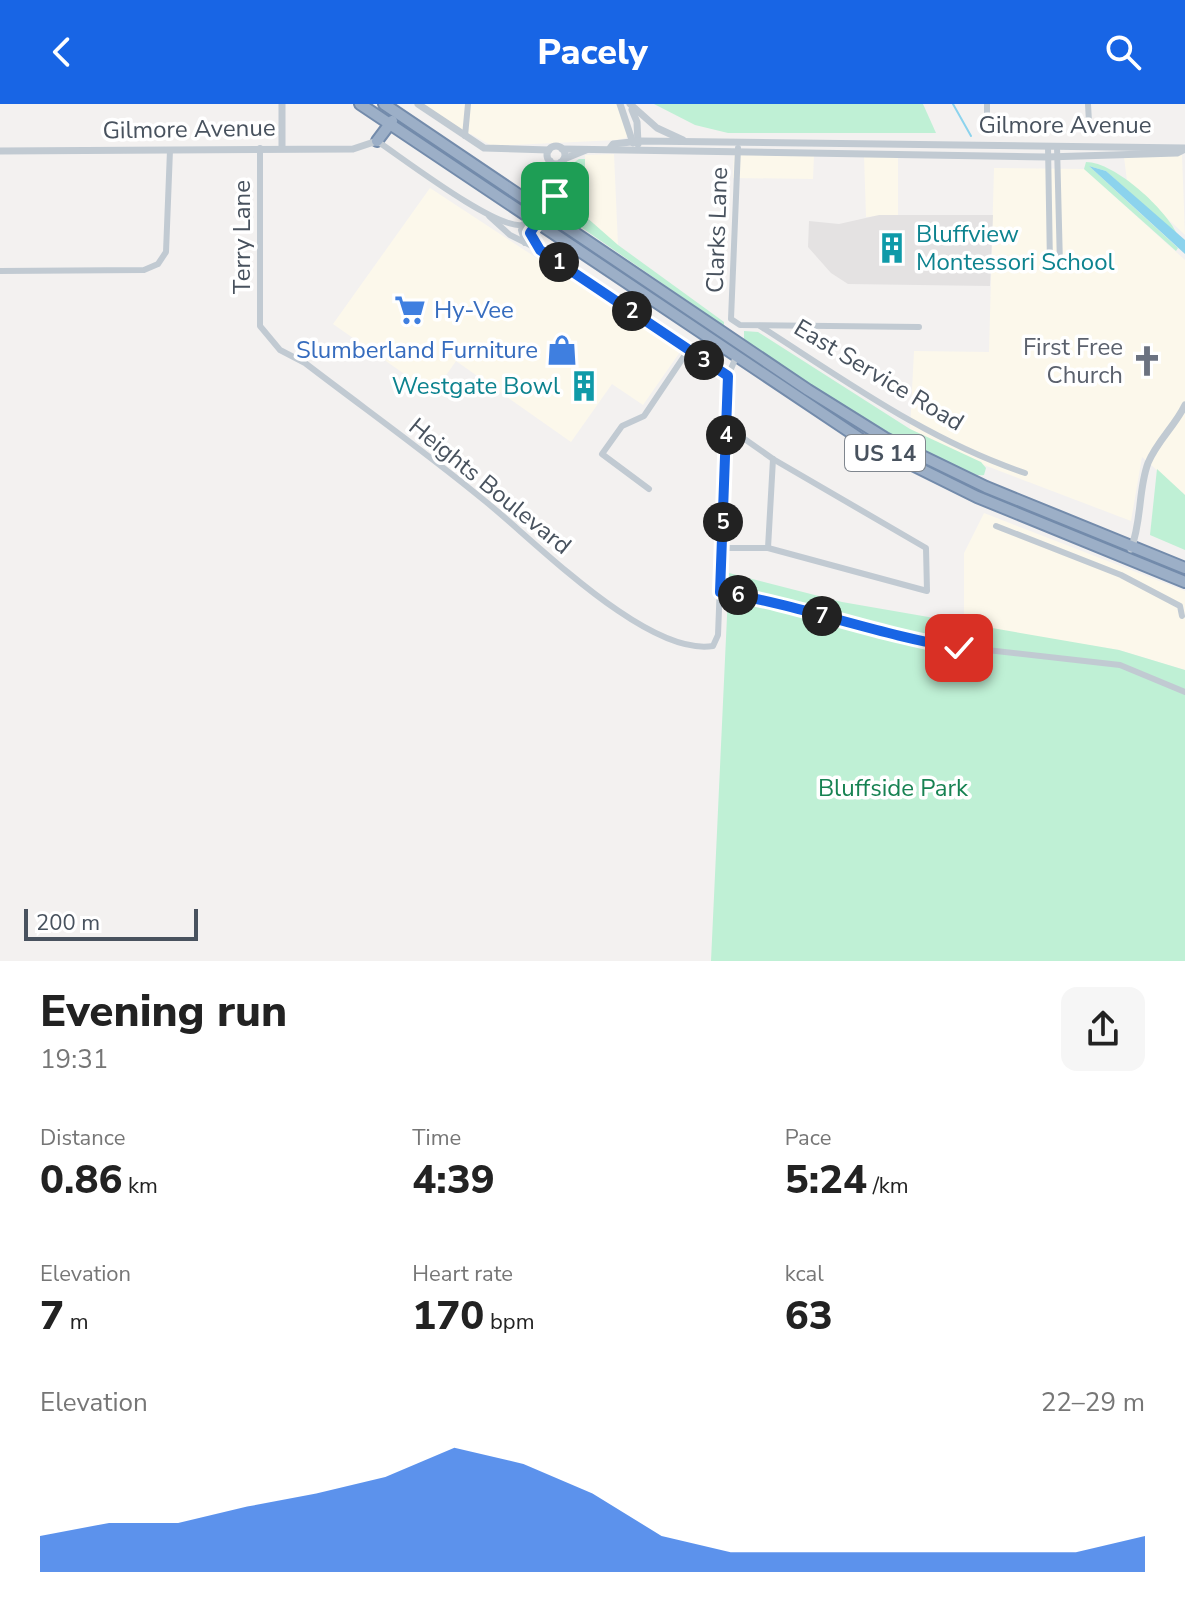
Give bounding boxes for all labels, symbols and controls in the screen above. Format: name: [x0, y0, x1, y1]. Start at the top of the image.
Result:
text: Pacely: [537, 28, 648, 77]
icon: back: [40, 30, 84, 74]
icon: search: [1101, 30, 1145, 74]
street label: Gilmore Avenue: [978, 109, 1152, 141]
street label: Gilmore Avenue: [102, 111, 276, 147]
pin: [521, 162, 589, 230]
street label: Clarks Lane: [699, 166, 735, 294]
icon: arrive: [533, 174, 577, 218]
street label: Terry Lane: [226, 180, 258, 294]
place label: Bluffview Montessori School: [916, 218, 1115, 278]
building icon: Bluffview Montessori School: [875, 231, 909, 265]
pin: 1: [539, 242, 579, 282]
text: 1: [552, 247, 566, 277]
pin: 2: [612, 291, 652, 331]
supermarket icon: Hy-Vee: [393, 293, 427, 327]
place label: Hy-Vee: [434, 294, 514, 326]
text: 2: [625, 296, 639, 326]
street label: East Service Road: [788, 312, 970, 438]
place label: First Free Church: [1023, 331, 1123, 391]
shop icon: Slumberland Furniture: [545, 333, 579, 367]
place label: Slumberland Furniture: [296, 334, 538, 366]
pin: 3: [684, 340, 724, 380]
church icon: First Free Church: [1130, 344, 1164, 378]
text: 3: [697, 345, 711, 375]
building icon: Westgate Bowl: [567, 369, 601, 403]
place label: Westgate Bowl: [392, 370, 560, 402]
street label: Heights Boulevard: [402, 411, 578, 561]
pin: 4: [706, 415, 746, 455]
text: 4: [719, 420, 733, 450]
road number: US 14: [845, 435, 925, 471]
pin: 5: [703, 502, 743, 542]
text: 5: [716, 507, 730, 537]
pin: 6: [718, 575, 758, 615]
text: 6: [731, 580, 745, 610]
pin: 7: [802, 596, 842, 636]
text: 7: [815, 601, 829, 631]
pin: [925, 614, 993, 682]
icon: check: [937, 626, 981, 670]
park label: Bluffside Park: [818, 772, 969, 804]
scale bar: [24, 905, 198, 941]
text: 200 m: [36, 908, 100, 938]
text: Evening run: [40, 982, 287, 1042]
button: share: [1061, 987, 1145, 1071]
text: 19:31: [40, 1042, 108, 1077]
text: Distance: [40, 1123, 125, 1153]
text: Time: [412, 1123, 461, 1153]
text: Pace: [785, 1123, 831, 1153]
text: 0.86: [40, 1153, 122, 1207]
text: 4:39: [412, 1153, 495, 1207]
text: 5:24: [785, 1153, 867, 1207]
text: km: [122, 1171, 158, 1201]
text: /km: [867, 1171, 909, 1201]
text: Elevation: [40, 1259, 131, 1289]
text: Heart rate: [412, 1259, 513, 1289]
text: kcal: [785, 1259, 824, 1289]
text: 7: [40, 1289, 64, 1343]
text: 170: [412, 1289, 484, 1343]
text: 63: [785, 1289, 833, 1343]
text: m: [64, 1307, 89, 1337]
text: bpm: [484, 1307, 534, 1337]
text: Elevation: [40, 1385, 148, 1420]
text: 22–29 m: [1041, 1385, 1145, 1420]

